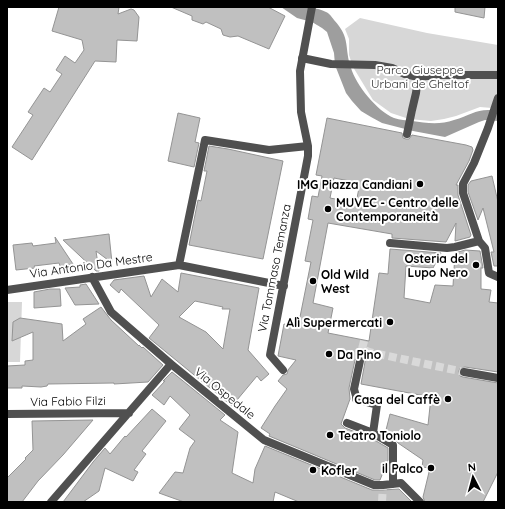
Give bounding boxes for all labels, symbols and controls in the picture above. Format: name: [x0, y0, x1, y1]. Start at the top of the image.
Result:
park label: Parco Giuseppe Urbani de Gheltof: [371, 62, 470, 91]
place label: IMG Piazza Candiani: [297, 177, 412, 192]
marker: IMG Piazza Candiani: [415, 179, 425, 189]
place label: MUVEC - Centro delle Contemporaneità: [336, 195, 459, 224]
street label: Via Tommaso Temanza: [254, 203, 294, 333]
marker: MUVEC - Centro delle Contemporaneità: [323, 204, 333, 214]
street label: Via Antonio Da Mestre: [29, 249, 154, 281]
place label: Osteria del Lupo Nero: [404, 251, 469, 280]
marker: Osteria del Lupo Nero: [471, 260, 481, 270]
place label: Old Wild West: [321, 267, 369, 296]
marker: Old Wild West: [308, 276, 318, 286]
place label: Alì Supermercati: [286, 315, 382, 330]
marker: Alì Supermercati: [385, 317, 395, 327]
place label: Da Pino: [337, 347, 382, 362]
marker: Da Pino: [324, 349, 334, 359]
street label: Via Ospedale: [192, 364, 259, 422]
place label: Casa del Caffè: [354, 392, 440, 407]
street label: Via Fabio Filzi: [30, 393, 106, 409]
marker: Casa del Caffè: [443, 394, 453, 404]
place label: Teatro Toniolo: [338, 428, 422, 443]
marker: Teatro Toniolo: [325, 430, 335, 440]
north arrow: [453, 457, 493, 497]
text: N: [467, 460, 477, 474]
place label: il Palco: [382, 461, 424, 476]
place label: Kofler: [321, 463, 357, 478]
marker: il Palco: [426, 463, 436, 473]
marker: Kofler: [308, 465, 318, 475]

